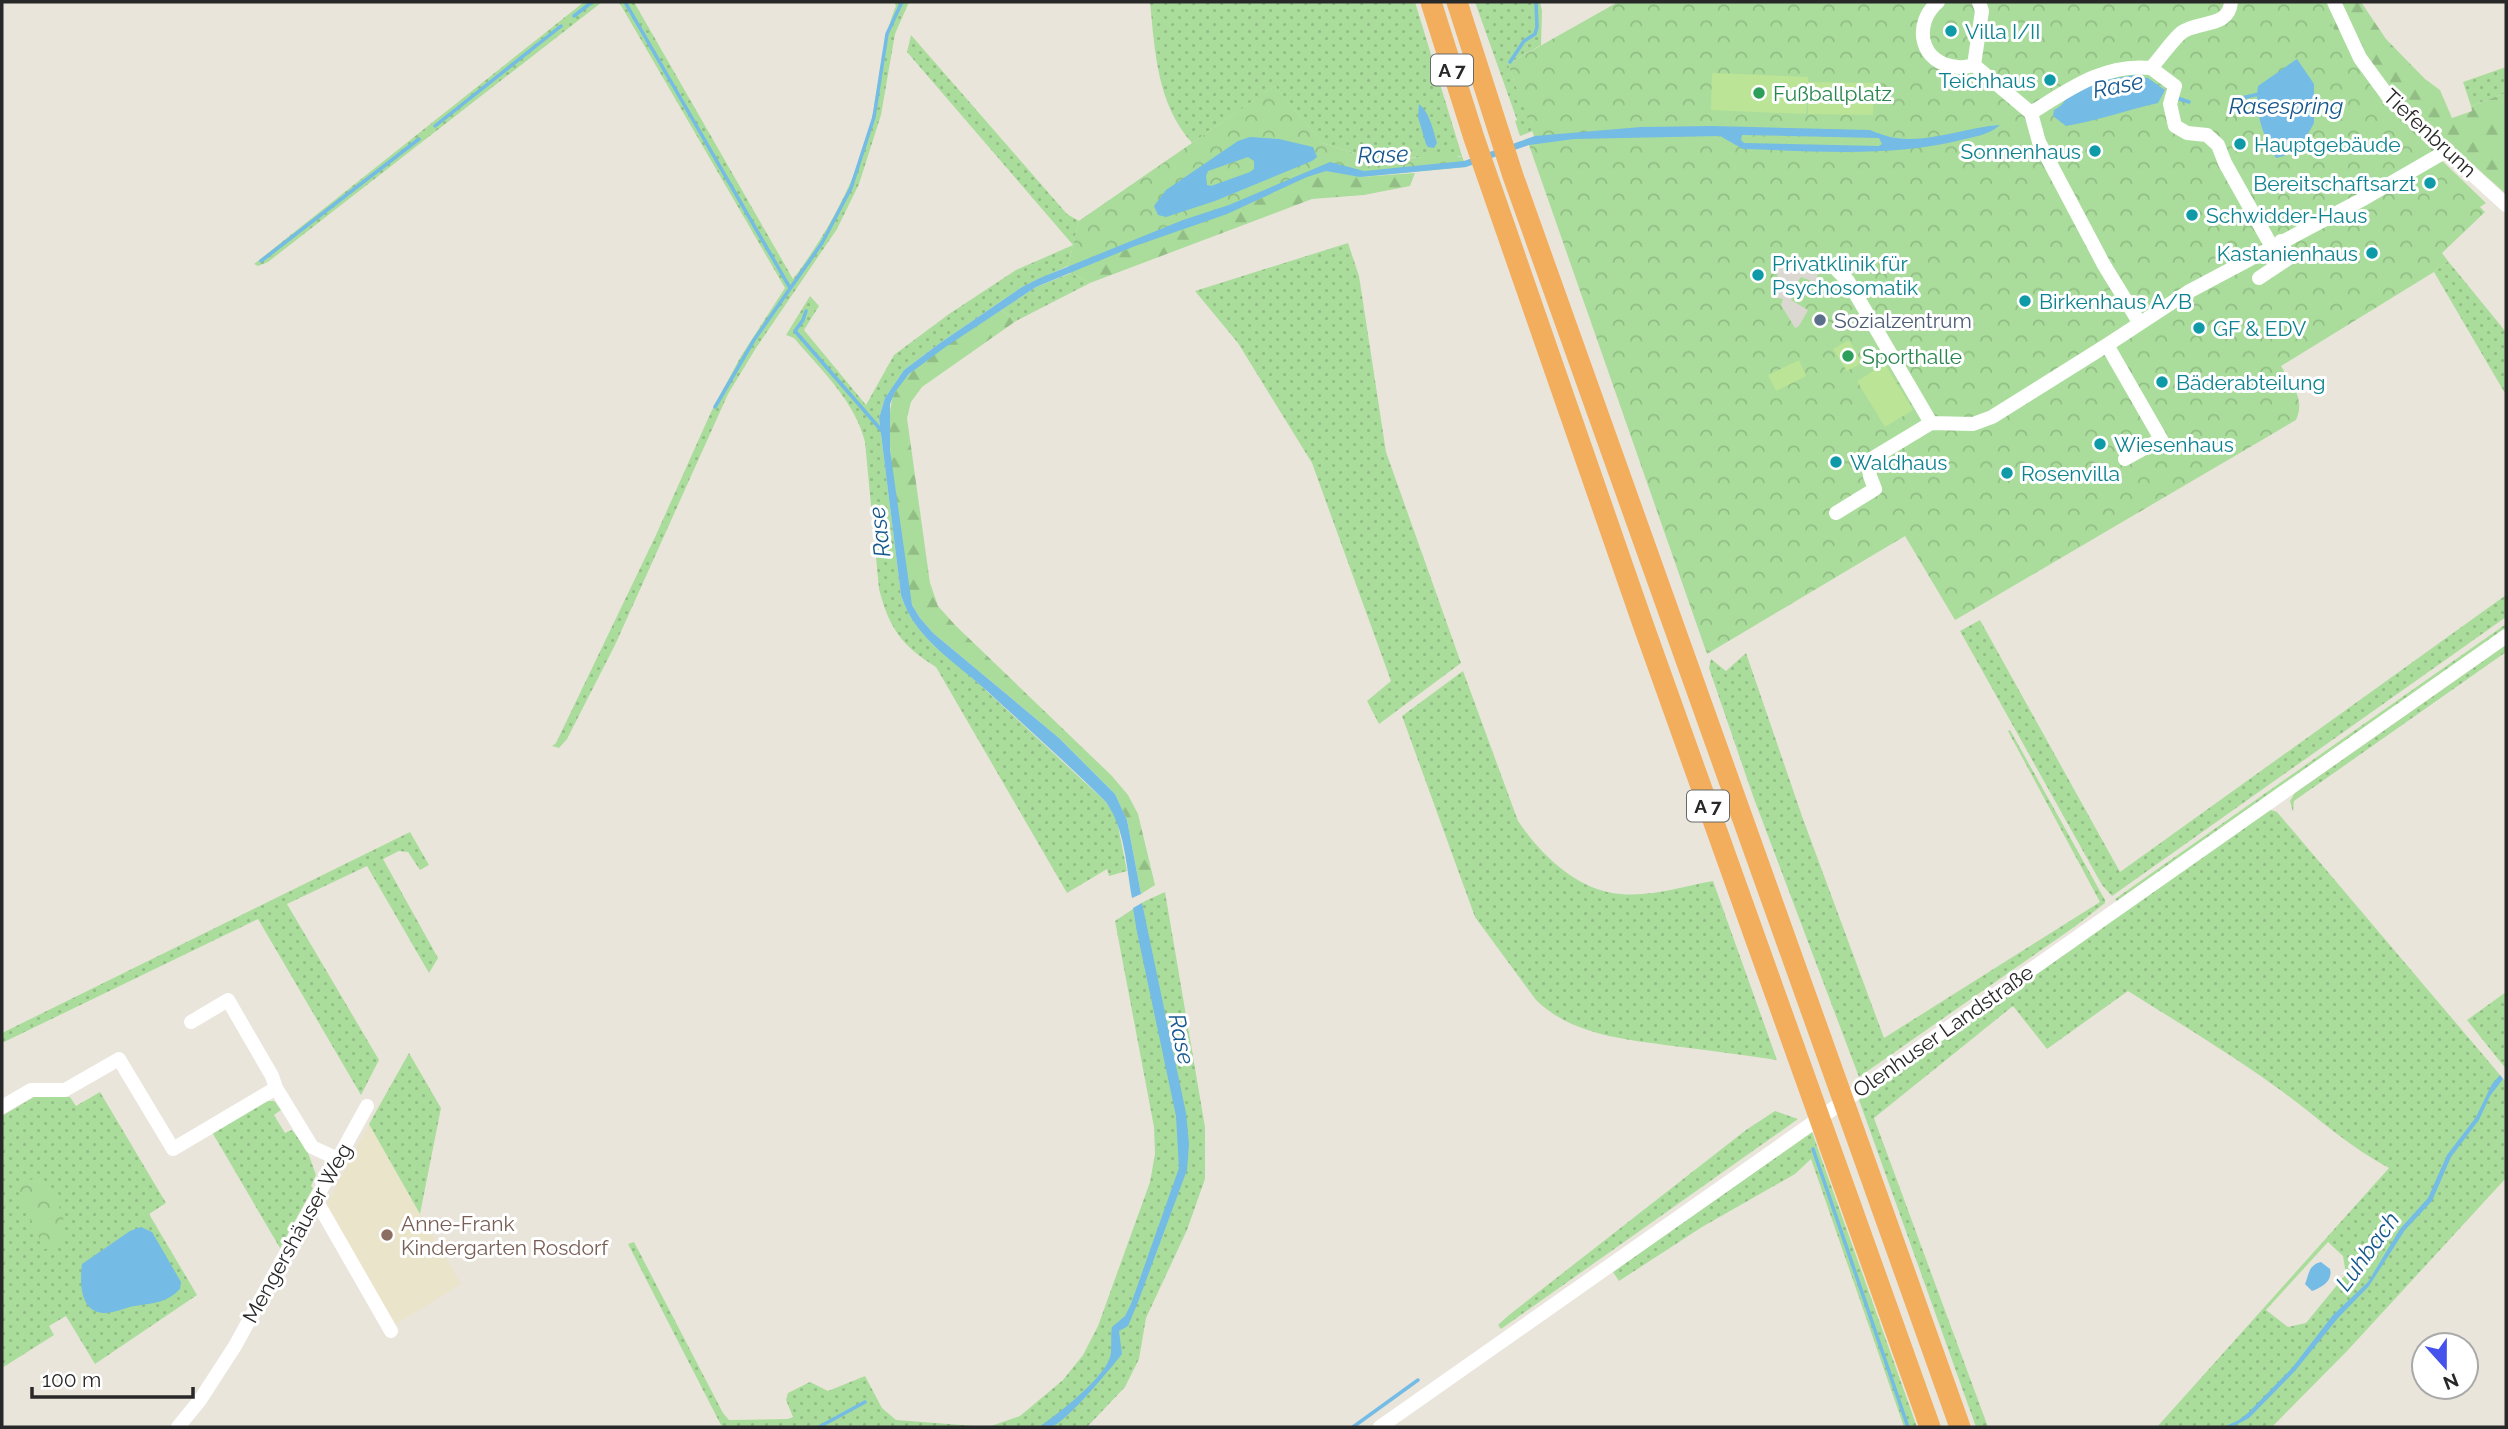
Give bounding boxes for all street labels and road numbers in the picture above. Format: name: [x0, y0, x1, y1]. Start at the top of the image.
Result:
road number: A 7: [1431, 54, 1473, 86]
street label: Tiefenbrunn: [2378, 84, 2482, 182]
road number: A 7: [1687, 790, 1729, 821]
street label: Olenhuser Landstraße: [1848, 959, 2038, 1103]
street label: Mengershäuser Weg: [237, 1139, 357, 1327]

